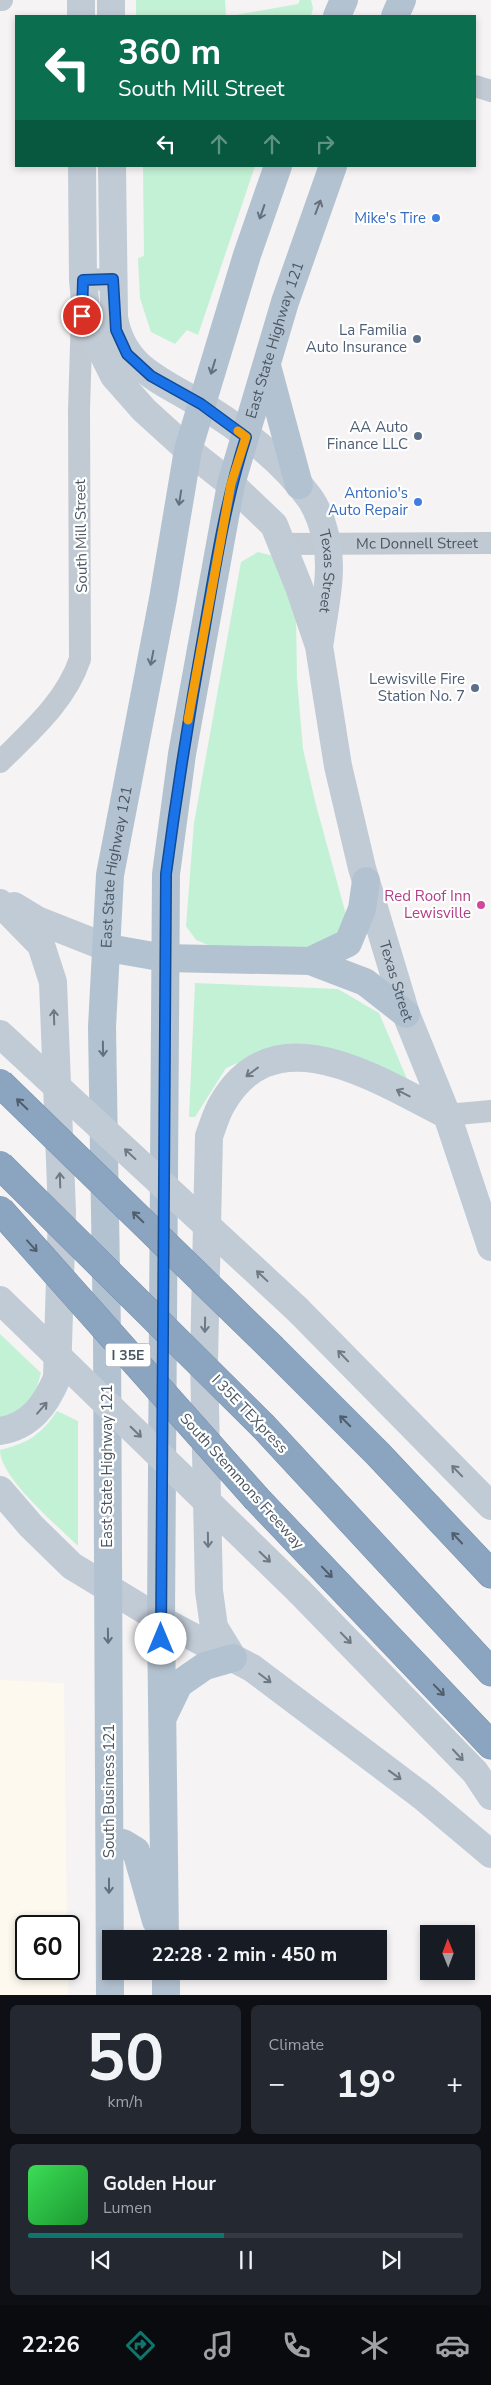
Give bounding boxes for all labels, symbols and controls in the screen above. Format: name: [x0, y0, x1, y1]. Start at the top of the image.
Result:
text: 360 m: [118, 29, 221, 76]
icon: left: [35, 35, 100, 100]
text: South Mill Street: [118, 74, 285, 104]
icon: left: [152, 130, 180, 158]
icon: ahead: [205, 130, 233, 158]
icon: ahead: [258, 130, 286, 158]
icon: right: [311, 130, 339, 158]
one-way arrow: [314, 199, 323, 215]
one-way arrow: [257, 204, 266, 220]
place label: Mike's Tire: [354, 208, 426, 228]
marker: Mike's Tire: [430, 212, 442, 224]
street label: East State Highway 121: [241, 259, 309, 421]
pin: [61, 295, 103, 337]
icon: arrive: [68, 302, 96, 330]
place label: La Familia Auto Insurance: [306, 320, 407, 357]
marker: La Familia Auto Insurance: [411, 333, 423, 345]
one-way arrow: [207, 359, 217, 375]
place label: AA Auto Finance LLC: [327, 417, 408, 454]
marker: AA Auto Finance LLC: [412, 430, 424, 442]
street label: South Mill Street: [70, 478, 92, 593]
place label: Antonio's Auto Repair: [328, 483, 409, 520]
one-way arrow: [174, 490, 184, 506]
marker: Antonio's Auto Repair: [412, 496, 424, 508]
street label: Texas Street: [314, 527, 339, 615]
street label: Mc Donnell Street: [356, 533, 479, 554]
one-way arrow: [146, 650, 156, 666]
place label: Lewisville Fire Station No. 7: [369, 669, 465, 706]
marker: Lewisville Fire Station No. 7: [469, 682, 481, 694]
street label: East State Highway 121: [96, 784, 137, 948]
place label: Red Roof Inn Lewisville: [384, 886, 471, 923]
marker: Red Roof Inn Lewisville: [475, 899, 487, 911]
street label: Texas Street: [374, 938, 418, 1025]
one-way arrow: [49, 1009, 59, 1026]
one-way arrow: [98, 1040, 108, 1056]
one-way arrow: [245, 1067, 259, 1077]
one-way arrow: [396, 1088, 411, 1098]
one-way arrow: [15, 1098, 28, 1110]
one-way arrow: [123, 1148, 136, 1160]
one-way arrow: [56, 1172, 65, 1188]
one-way arrow: [131, 1211, 144, 1223]
one-way arrow: [27, 1240, 38, 1253]
one-way arrow: [255, 1270, 268, 1282]
one-way arrow: [200, 1316, 210, 1333]
road number: I 35E: [106, 1344, 150, 1366]
one-way arrow: [337, 1349, 349, 1362]
street label: I 35E TEXpress: [207, 1370, 293, 1458]
street label: East State Highway 121: [97, 1384, 117, 1548]
one-way arrow: [36, 1401, 47, 1414]
street label: South Stemmons Freeway: [175, 1409, 309, 1554]
one-way arrow: [339, 1415, 351, 1427]
one-way arrow: [129, 1426, 142, 1438]
one-way arrow: [451, 1465, 463, 1478]
one-way arrow: [203, 1531, 213, 1547]
one-way arrow: [451, 1532, 463, 1545]
one-way arrow: [259, 1551, 271, 1563]
one-way arrow: [321, 1566, 333, 1579]
position arrow: [134, 1612, 186, 1664]
one-way arrow: [103, 1628, 112, 1644]
one-way arrow: [340, 1632, 352, 1644]
one-way arrow: [258, 1672, 271, 1683]
one-way arrow: [433, 1683, 445, 1696]
street label: South Business 121: [99, 1724, 119, 1858]
one-way arrow: [452, 1749, 464, 1761]
one-way arrow: [388, 1770, 402, 1780]
one-way arrow: [104, 1878, 114, 1894]
speed limit sign: 60: [15, 1915, 80, 1980]
north arrow: [420, 1925, 475, 1980]
map controls: [420, 1925, 475, 1980]
text: 22:28 · 2 min · 450 m: [152, 1942, 337, 1968]
text: 50: [86, 2014, 164, 2103]
text: Climate: [269, 2034, 324, 2056]
text: 19°: [336, 2059, 396, 2110]
text: −: [269, 2065, 285, 2103]
text: +: [446, 2065, 463, 2103]
text: km/h: [108, 2091, 143, 2113]
text: Golden Hour: [103, 2171, 216, 2197]
text: Lumen: [103, 2197, 152, 2219]
icon: previous: [87, 2246, 115, 2274]
icon: pause: [232, 2246, 260, 2274]
icon: next: [377, 2246, 405, 2274]
icon: directions: [123, 2328, 158, 2363]
icon: music: [201, 2328, 236, 2363]
icon: phone: [279, 2328, 314, 2363]
icon: climate: [357, 2328, 392, 2363]
icon: car: [435, 2328, 470, 2363]
text: 22:26: [21, 2330, 80, 2360]

